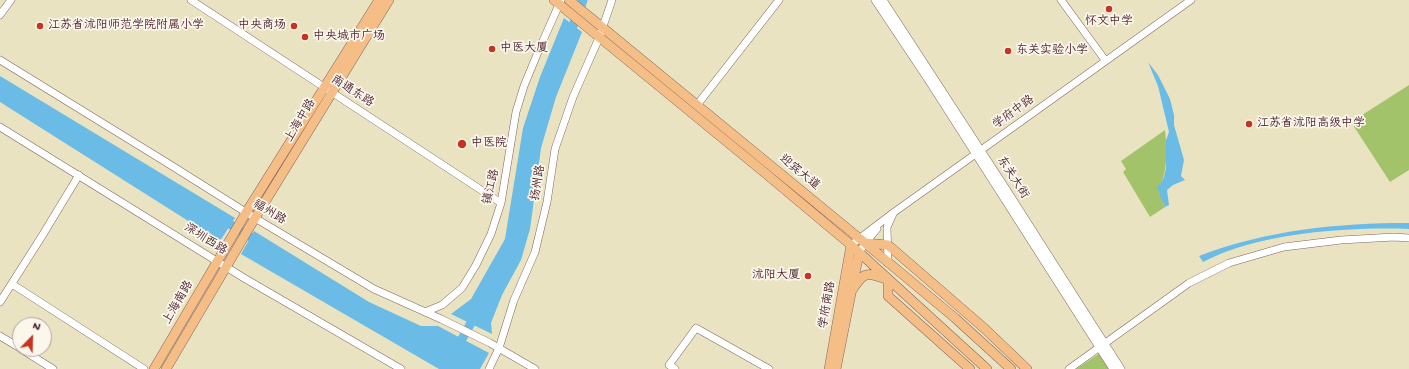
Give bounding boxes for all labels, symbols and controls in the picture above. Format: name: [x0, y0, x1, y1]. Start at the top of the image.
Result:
marker: 怀文中学: [1104, 4, 1114, 14]
place label: 怀文中学: [1085, 15, 1133, 29]
place label: 江苏省沭阳师范学院附属小学: [48, 19, 204, 33]
place label: 中央商场: [238, 19, 286, 33]
marker: 江苏省沭阳师范学院附属小学: [35, 21, 45, 31]
marker: 中央商场: [289, 21, 299, 31]
place label: 中央城市广场: [313, 30, 385, 44]
marker: 中央城市广场: [300, 32, 310, 42]
place label: 中医大厦: [500, 42, 548, 56]
marker: 中医大厦: [487, 44, 497, 54]
place label: 东关实验小学: [1016, 44, 1088, 58]
marker: 东关实验小学: [1003, 46, 1013, 56]
street label: 南通东路: [328, 73, 376, 111]
street label: 学府中路: [990, 93, 1038, 133]
street label: 上海中路: [282, 97, 320, 145]
place label: 江苏省沭阳高级中学: [1257, 117, 1365, 131]
marker: 江苏省沭阳高级中学: [1244, 119, 1254, 129]
place label: 中医院: [471, 137, 507, 151]
marker: 中医院: [456, 138, 468, 150]
street label: 迎宾大道: [776, 152, 822, 194]
street label: 东关大街: [993, 154, 1031, 202]
street label: 扬州路: [529, 164, 549, 202]
street label: 镇江路: [481, 168, 503, 206]
street label: 福州路: [250, 198, 288, 228]
street label: 深圳西路: [181, 221, 229, 259]
place label: 沭阳大厦: [752, 269, 800, 283]
marker: 沭阳大厦: [803, 271, 813, 281]
street label: 上海南路: [161, 279, 197, 327]
street label: 学府南路: [817, 280, 839, 330]
north arrow: [12, 317, 52, 357]
text: N: [31, 320, 42, 334]

